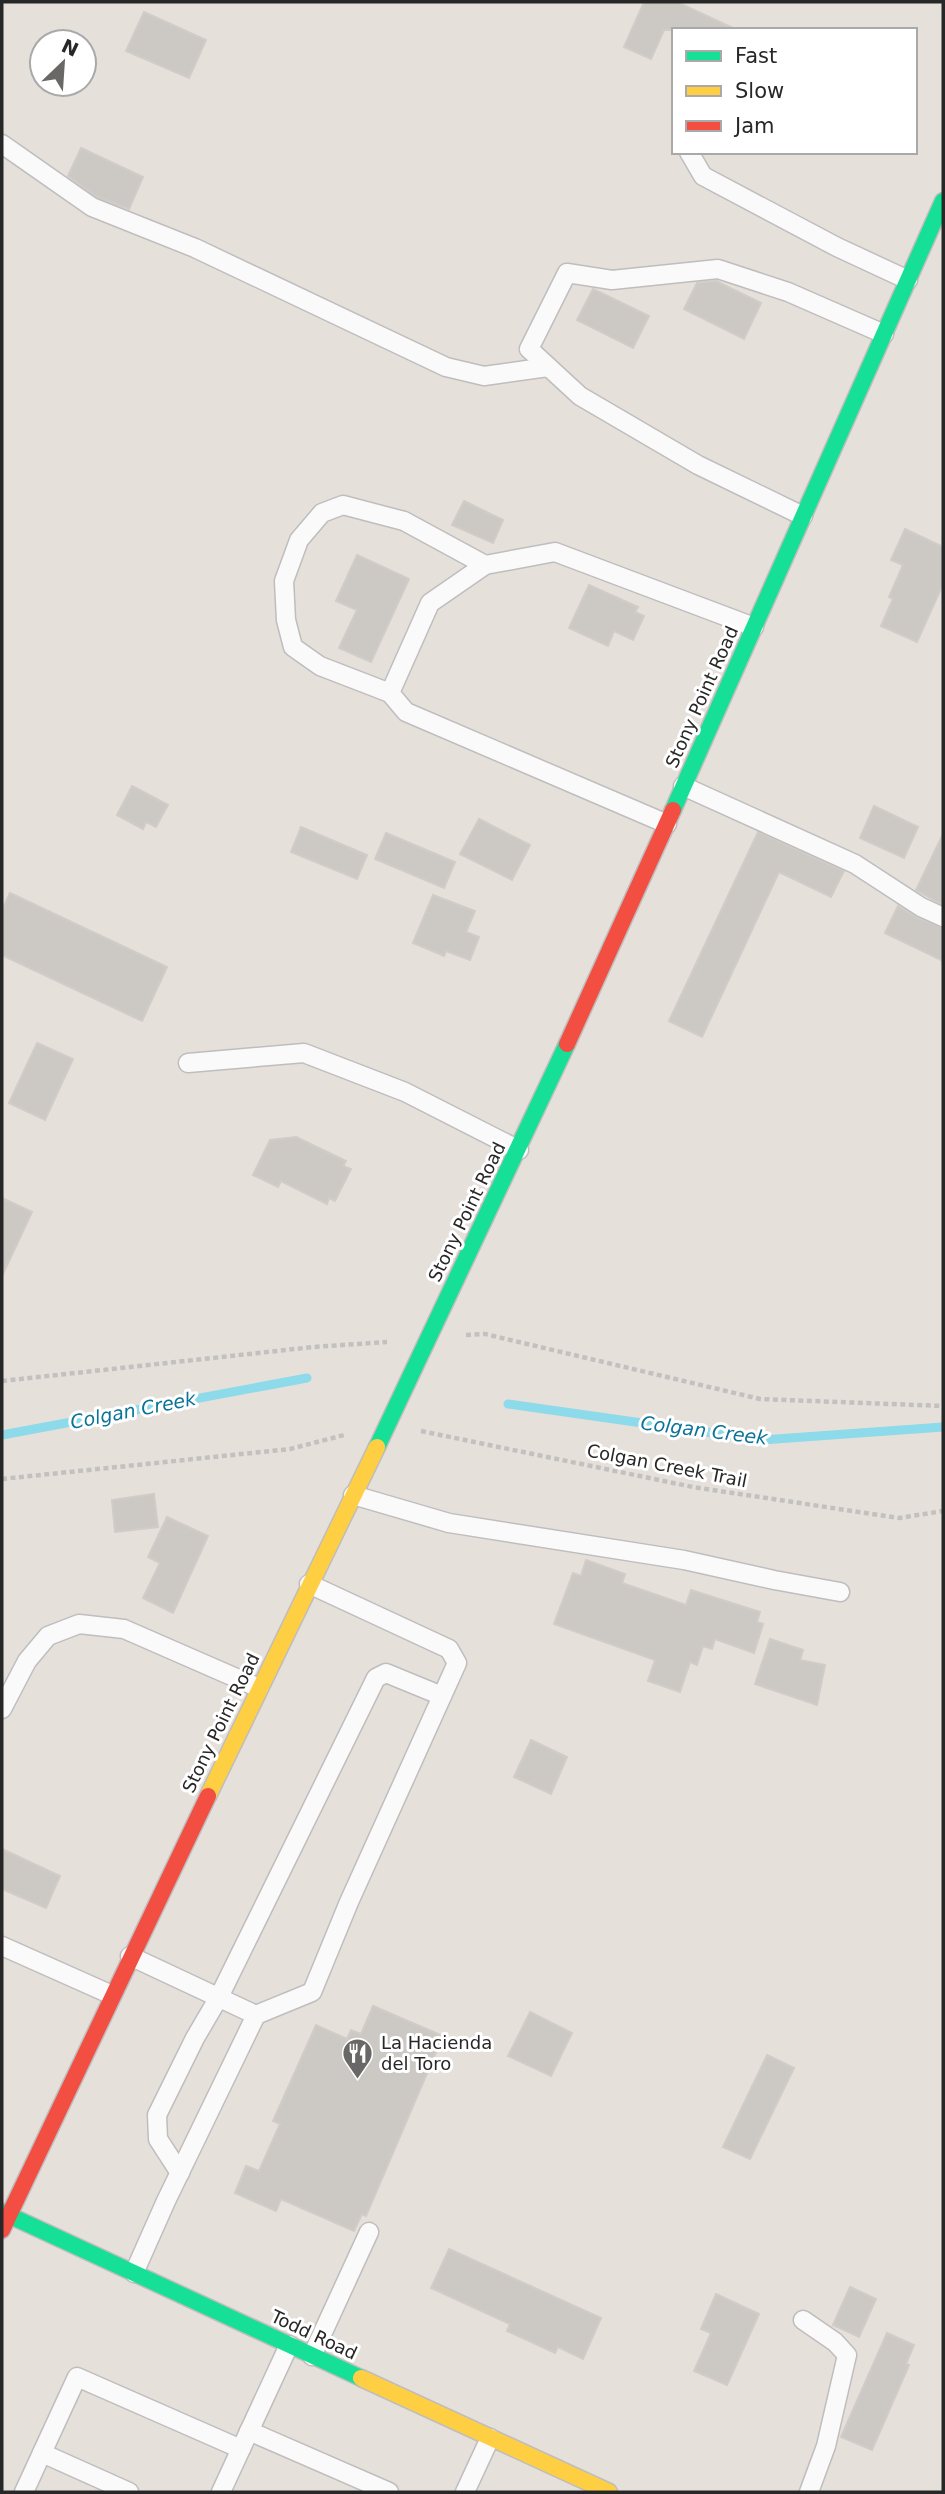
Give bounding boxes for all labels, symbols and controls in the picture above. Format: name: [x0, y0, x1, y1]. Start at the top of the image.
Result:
north arrow: [28, 28, 98, 98]
legend: [672, 28, 917, 154]
text: N: [58, 34, 82, 61]
text: Fast: [735, 44, 777, 68]
text: Slow: [735, 79, 784, 103]
text: Jam: [733, 114, 775, 138]
street label: Stony Point Road: [661, 623, 742, 771]
street label: Stony Point Road: [424, 1138, 509, 1285]
water label: Colgan Creek: [68, 1387, 199, 1433]
water label: Colgan Creek: [639, 1411, 770, 1449]
street label: Colgan Creek Trail: [585, 1440, 749, 1491]
street label: Stony Point Road: [178, 1649, 263, 1796]
place label: La Hacienda del Toro: [381, 2032, 492, 2074]
restaurant icon: La Hacienda del Toro: [341, 2036, 375, 2080]
street label: Todd Road: [267, 2305, 361, 2364]

